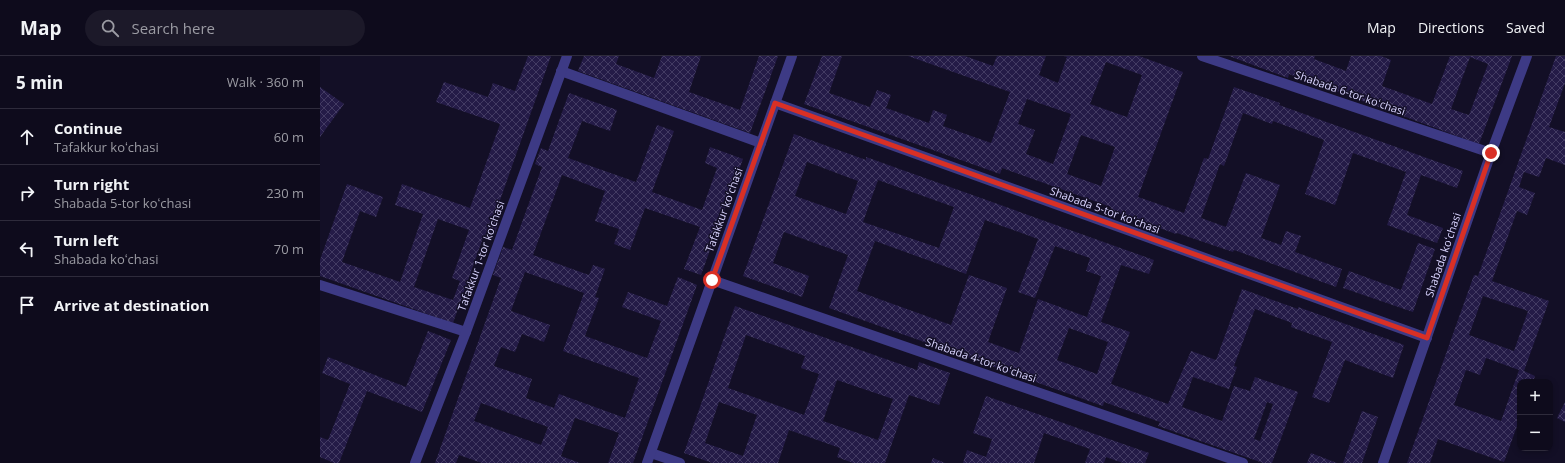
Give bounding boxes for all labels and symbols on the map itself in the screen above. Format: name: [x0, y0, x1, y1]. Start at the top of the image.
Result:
street label: Shabada 6-tor koʻchasi: [1293, 67, 1408, 119]
route end: [1482, 144, 1500, 162]
street label: Tafakkur koʻchasi: [701, 166, 746, 254]
street label: Shabada 5-tor koʻchasi: [1048, 183, 1162, 236]
street label: Tafakkur 1-tor koʻchasi: [454, 199, 507, 313]
street label: Shabada koʻchasi: [1421, 211, 1464, 299]
route start: [703, 271, 721, 289]
street label: Shabada 4-tor koʻchasi: [924, 334, 1039, 386]

